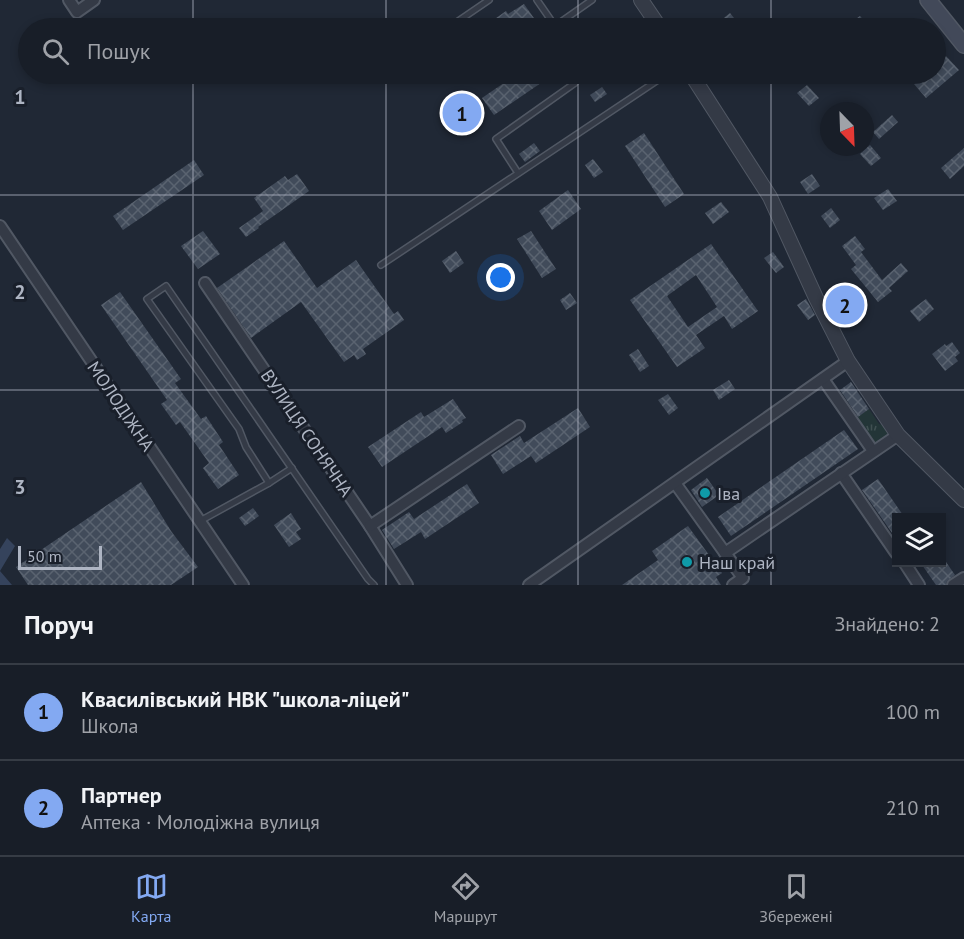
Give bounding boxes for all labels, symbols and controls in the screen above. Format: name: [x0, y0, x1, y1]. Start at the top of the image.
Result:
search box: [18, 18, 946, 84]
icon: search: [39, 35, 72, 68]
text: Пошук: [87, 37, 150, 65]
text: 1: [14, 84, 26, 110]
pin: 1: [442, 90, 482, 136]
north arrow: [820, 102, 874, 156]
your location: [486, 263, 515, 292]
text: 2: [14, 279, 26, 305]
pin: 2: [826, 282, 864, 328]
street label: МОЛОДІЖНА: [82, 357, 160, 456]
street label: ВУЛИЦЯ СОНЯЧНА: [256, 365, 358, 501]
text: 3: [14, 474, 26, 500]
place label: Іва: [717, 482, 740, 505]
marker: Іва: [698, 486, 712, 500]
map controls: [892, 513, 946, 567]
button: layers: [892, 513, 946, 567]
scale bar: [18, 543, 102, 570]
text: 50 m: [27, 546, 62, 566]
place label: Наш край: [699, 551, 775, 574]
marker: Наш край: [680, 555, 694, 569]
text: Поруч: [24, 608, 94, 641]
text: Знайдено: 2: [834, 611, 940, 637]
text: Квасилівський НВК "школа-ліцей": [81, 685, 410, 713]
text: 1: [38, 699, 49, 725]
text: 100 m: [886, 699, 940, 725]
text: Школа: [81, 713, 138, 739]
text: Партнер: [81, 781, 162, 809]
text: 2: [38, 795, 49, 821]
text: 210 m: [886, 795, 940, 821]
text: Аптека · Молодіжна вулиця: [81, 809, 320, 835]
tab: Карта: [131, 870, 172, 926]
tab: Маршрут: [434, 870, 497, 926]
tab: Збережені: [759, 870, 833, 926]

